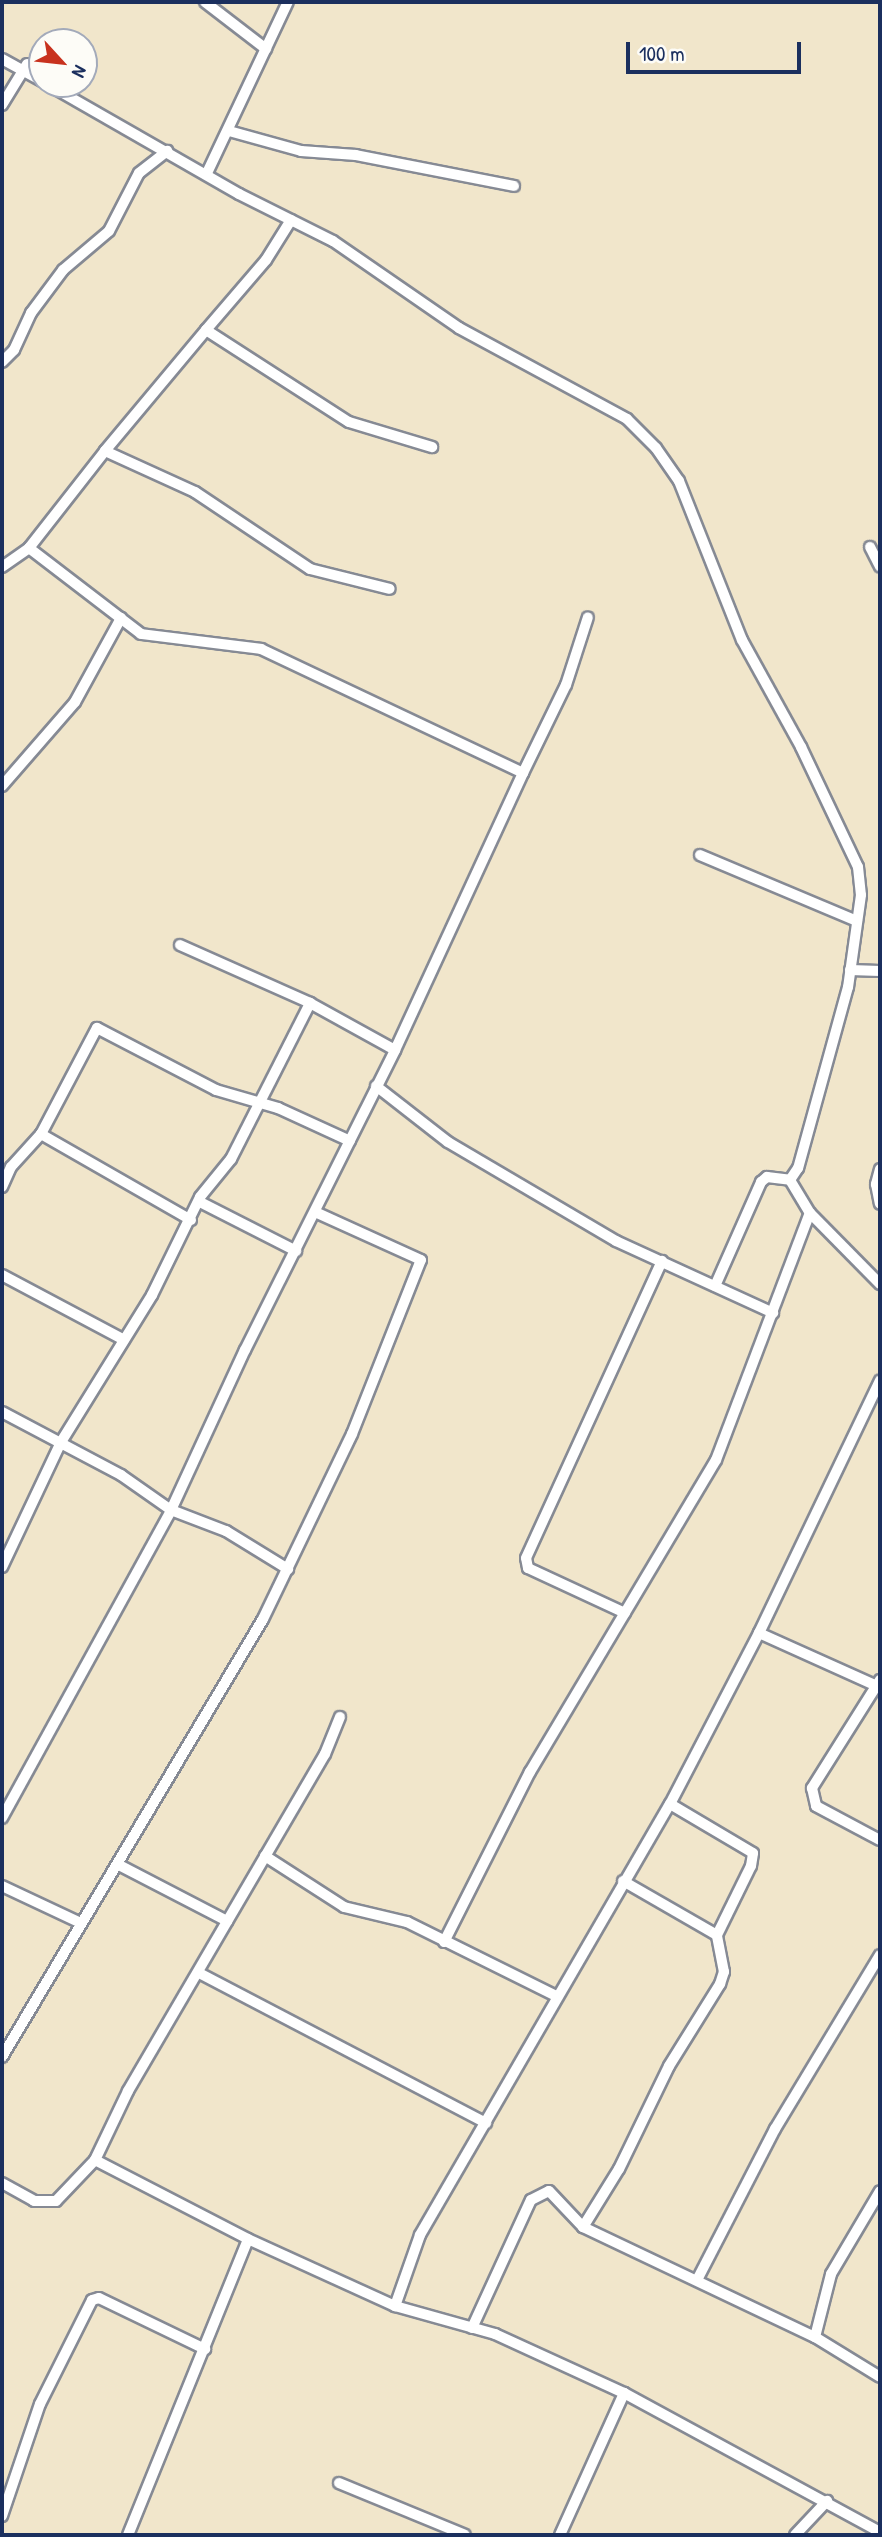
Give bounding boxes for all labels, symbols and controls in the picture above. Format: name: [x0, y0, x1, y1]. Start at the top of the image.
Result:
north arrow: [28, 28, 98, 98]
scale bar: [630, 28, 805, 72]
text: 100 m: [639, 39, 685, 68]
text: N: [66, 61, 94, 82]

